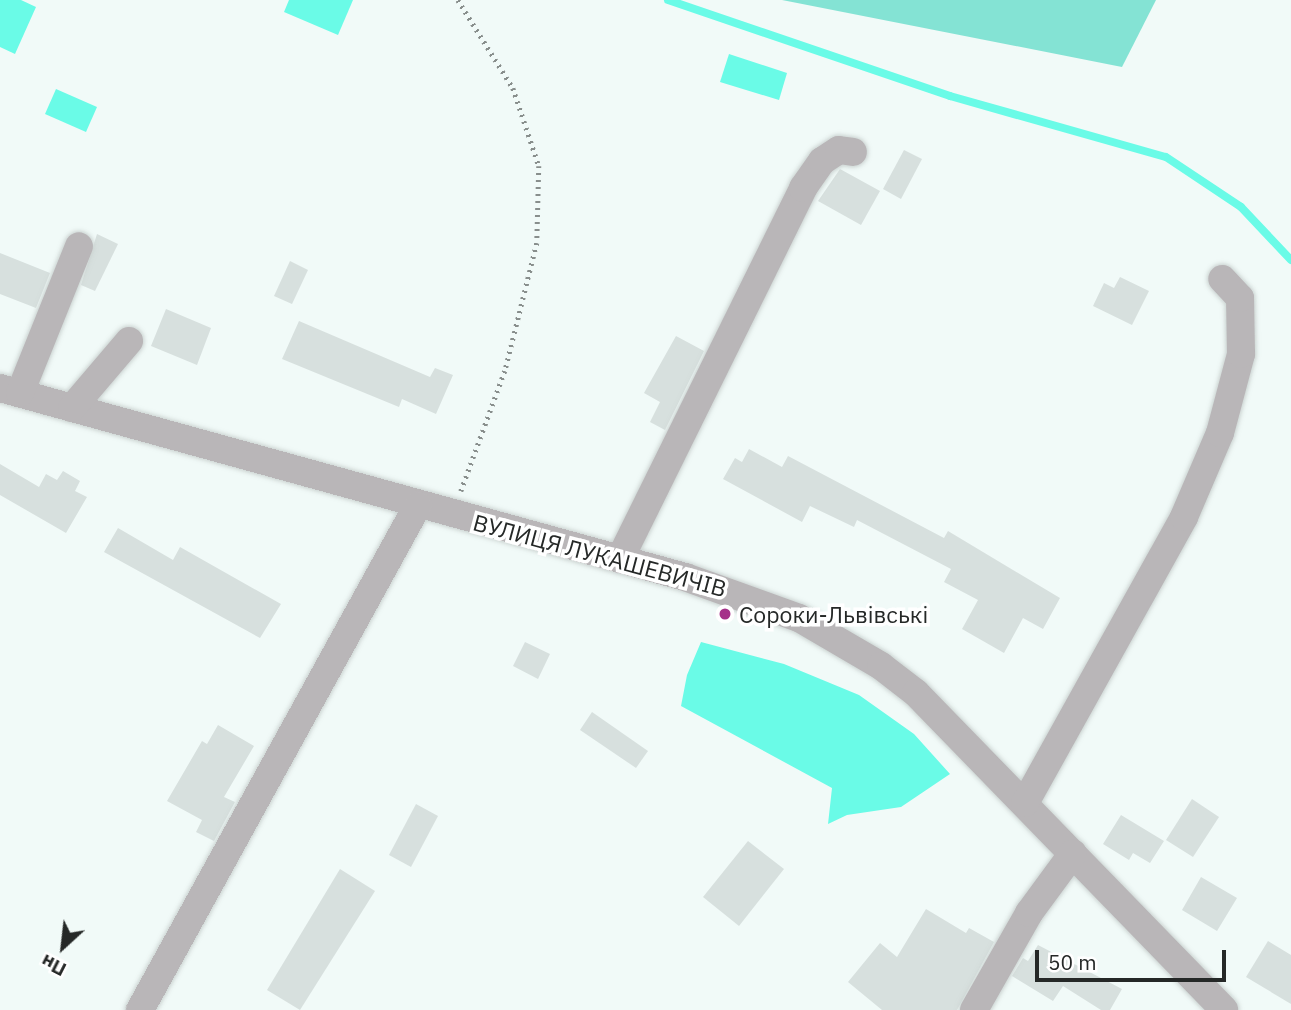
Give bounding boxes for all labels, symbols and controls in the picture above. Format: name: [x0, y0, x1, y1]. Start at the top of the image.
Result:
street label: ВУЛИЦЯ ЛУКАШЕВИЧІВ: [470, 508, 730, 602]
place label: Сороки-Львівські: [739, 600, 928, 628]
marker: Сороки-Львівські: [717, 606, 733, 622]
north arrow: [28, 912, 98, 982]
scale bar: [1039, 936, 1230, 980]
text: 50 m: [1048, 948, 1097, 976]
text: Пн: [37, 949, 70, 982]

